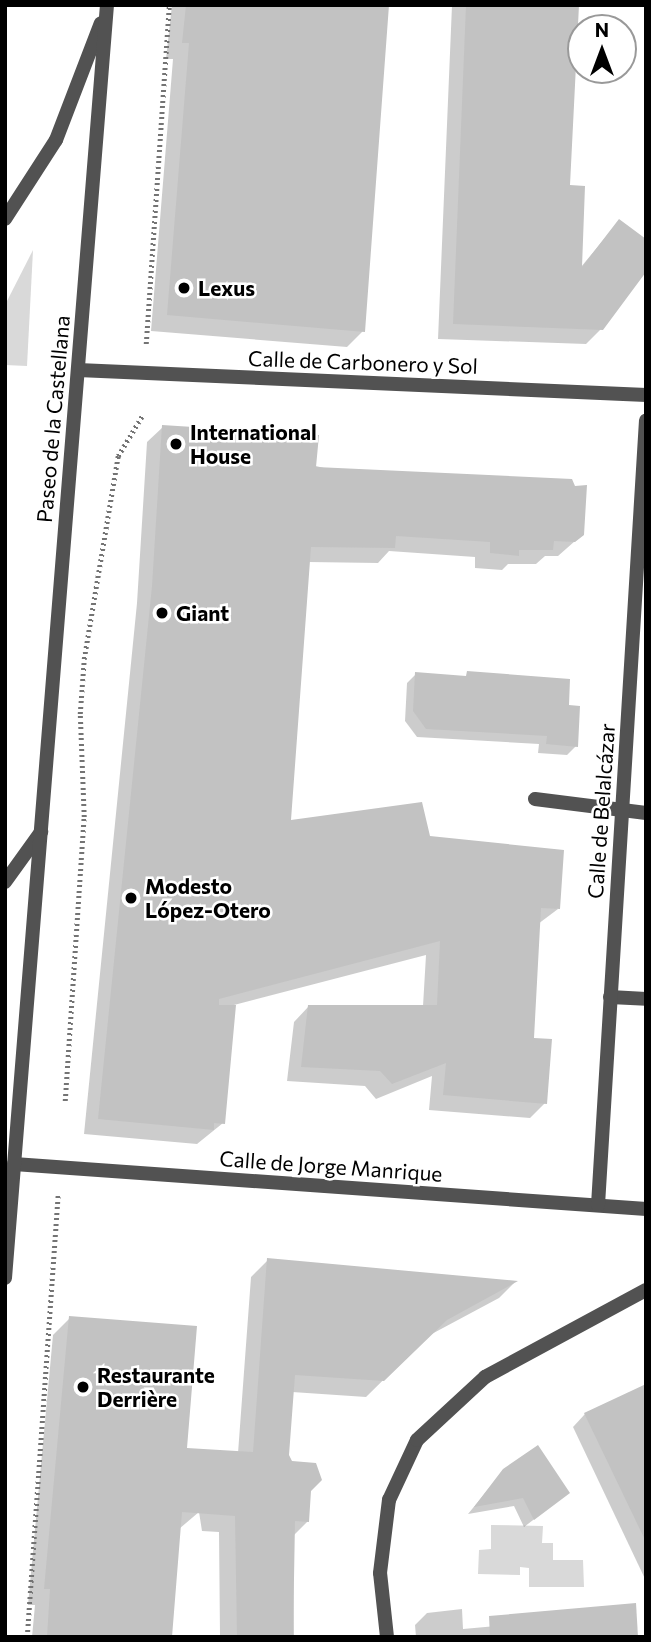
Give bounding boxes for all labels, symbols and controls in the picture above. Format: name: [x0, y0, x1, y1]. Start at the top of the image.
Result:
north arrow: [567, 14, 637, 84]
text: N: [595, 18, 609, 41]
place label: Lexus: [198, 275, 255, 301]
marker: Lexus: [176, 280, 192, 296]
street label: Paseo de la Castellana: [31, 314, 75, 524]
street label: Calle de Carbonero y Sol: [248, 345, 478, 379]
place label: International House: [190, 419, 317, 469]
marker: International House: [168, 436, 184, 452]
place label: Giant: [176, 600, 229, 626]
marker: Giant: [154, 605, 170, 621]
street label: Calle de Belalcázar: [582, 722, 620, 900]
place label: Modesto López-Otero: [145, 873, 271, 923]
marker: Modesto López-Otero: [123, 890, 139, 906]
street label: Calle de Jorge Manrique: [219, 1146, 443, 1186]
place label: Restaurante Derrière: [97, 1362, 215, 1412]
marker: Restaurante Derrière: [75, 1379, 91, 1395]

